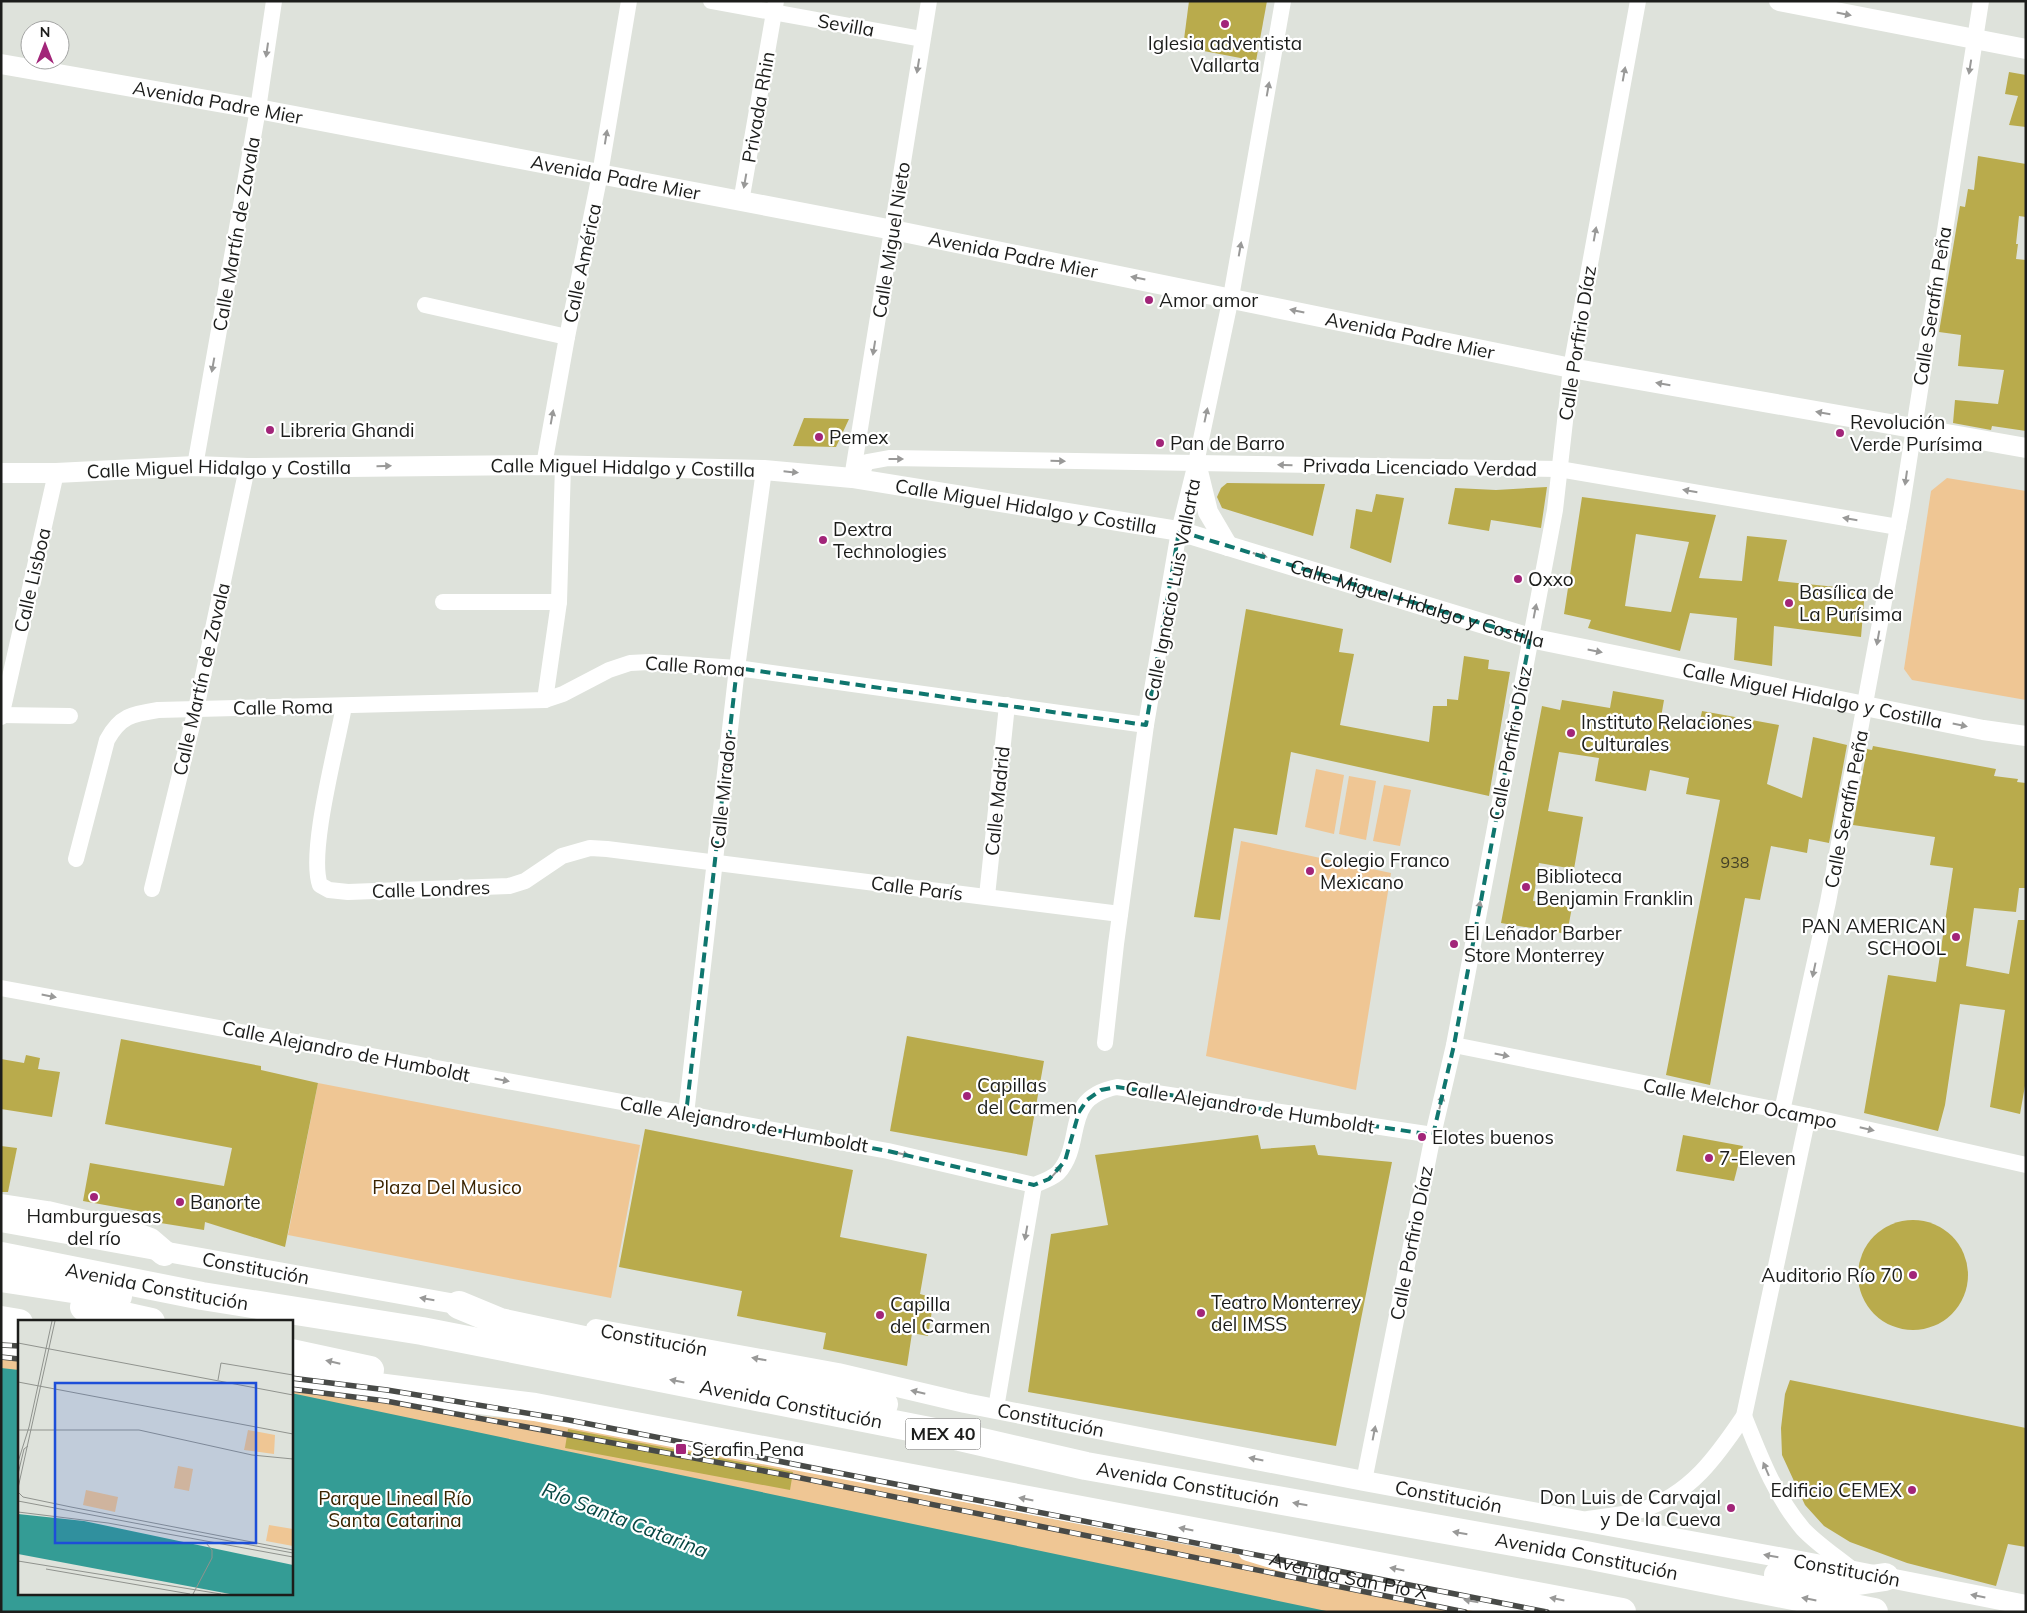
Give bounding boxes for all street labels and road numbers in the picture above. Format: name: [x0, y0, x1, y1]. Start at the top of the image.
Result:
street label: Sevilla: [816, 8, 876, 42]
street label: Privada Rhin: [736, 49, 780, 165]
street label: Avenida Padre Mier: [131, 75, 305, 129]
street label: Calle Martín de Zavala: [207, 135, 265, 333]
street label: Avenida Padre Mier: [529, 149, 703, 205]
street label: Calle Miguel Nieto: [867, 160, 915, 320]
street label: Calle América: [558, 201, 606, 325]
street label: Calle Serafín Peña: [1908, 225, 1956, 387]
street label: Avenida Padre Mier: [926, 226, 1100, 283]
street label: Calle Porfirio Díaz: [1553, 264, 1601, 422]
street label: Avenida Padre Mier: [1323, 306, 1497, 364]
street label: Calle Miguel Hidalgo y Costilla: [490, 453, 755, 482]
street label: Privada Licenciado Verdad: [1303, 453, 1537, 481]
street label: Calle Miguel Hidalgo y Costilla: [86, 454, 351, 483]
street label: Calle Miguel Hidalgo y Costilla: [894, 473, 1159, 539]
street label: Calle Ignacio Luis Vallarta: [1139, 477, 1205, 703]
street label: Calle Lisboa: [8, 525, 56, 635]
street label: Calle Miguel Hidalgo y Costilla: [1287, 554, 1547, 653]
street label: Calle Martín de Zavala: [167, 580, 235, 778]
street label: Calle Roma: [644, 651, 746, 681]
street label: Calle Miguel Hidalgo y Costilla: [1680, 657, 1944, 733]
street label: Calle Porfirio Díaz: [1483, 664, 1537, 822]
street label: Calle Roma: [233, 694, 333, 720]
street label: Calle Serafín Peña: [1819, 728, 1873, 890]
street label: Calle Mirador: [705, 732, 741, 850]
street label: Calle Madrid: [979, 745, 1015, 857]
street label: Calle París: [870, 870, 964, 906]
street label: Calle Londres: [371, 875, 491, 903]
street label: Calle Alejandro de Humboldt: [220, 1015, 472, 1087]
street label: Calle Melchor Ocampo: [1641, 1072, 1839, 1134]
street label: Calle Alejandro de Humboldt: [1124, 1075, 1377, 1139]
street label: Calle Alejandro de Humboldt: [618, 1090, 871, 1158]
street label: Calle Porfirio Díaz: [1384, 1164, 1438, 1322]
street label: Constitución: [200, 1247, 311, 1289]
street label: Avenida Constitución: [64, 1257, 250, 1315]
street label: Constitución: [599, 1318, 710, 1361]
street label: Avenida Constitución: [698, 1374, 885, 1433]
street label: Constitución: [995, 1398, 1106, 1442]
road number: MEX 40: [906, 1418, 980, 1450]
street label: Avenida Constitución: [1095, 1456, 1282, 1512]
street label: Constitución: [1393, 1475, 1504, 1518]
street label: Avenida Constitución: [1493, 1527, 1680, 1585]
street label: Avenida San Pío X: [1267, 1546, 1431, 1604]
street label: Constitución: [1791, 1548, 1902, 1592]

